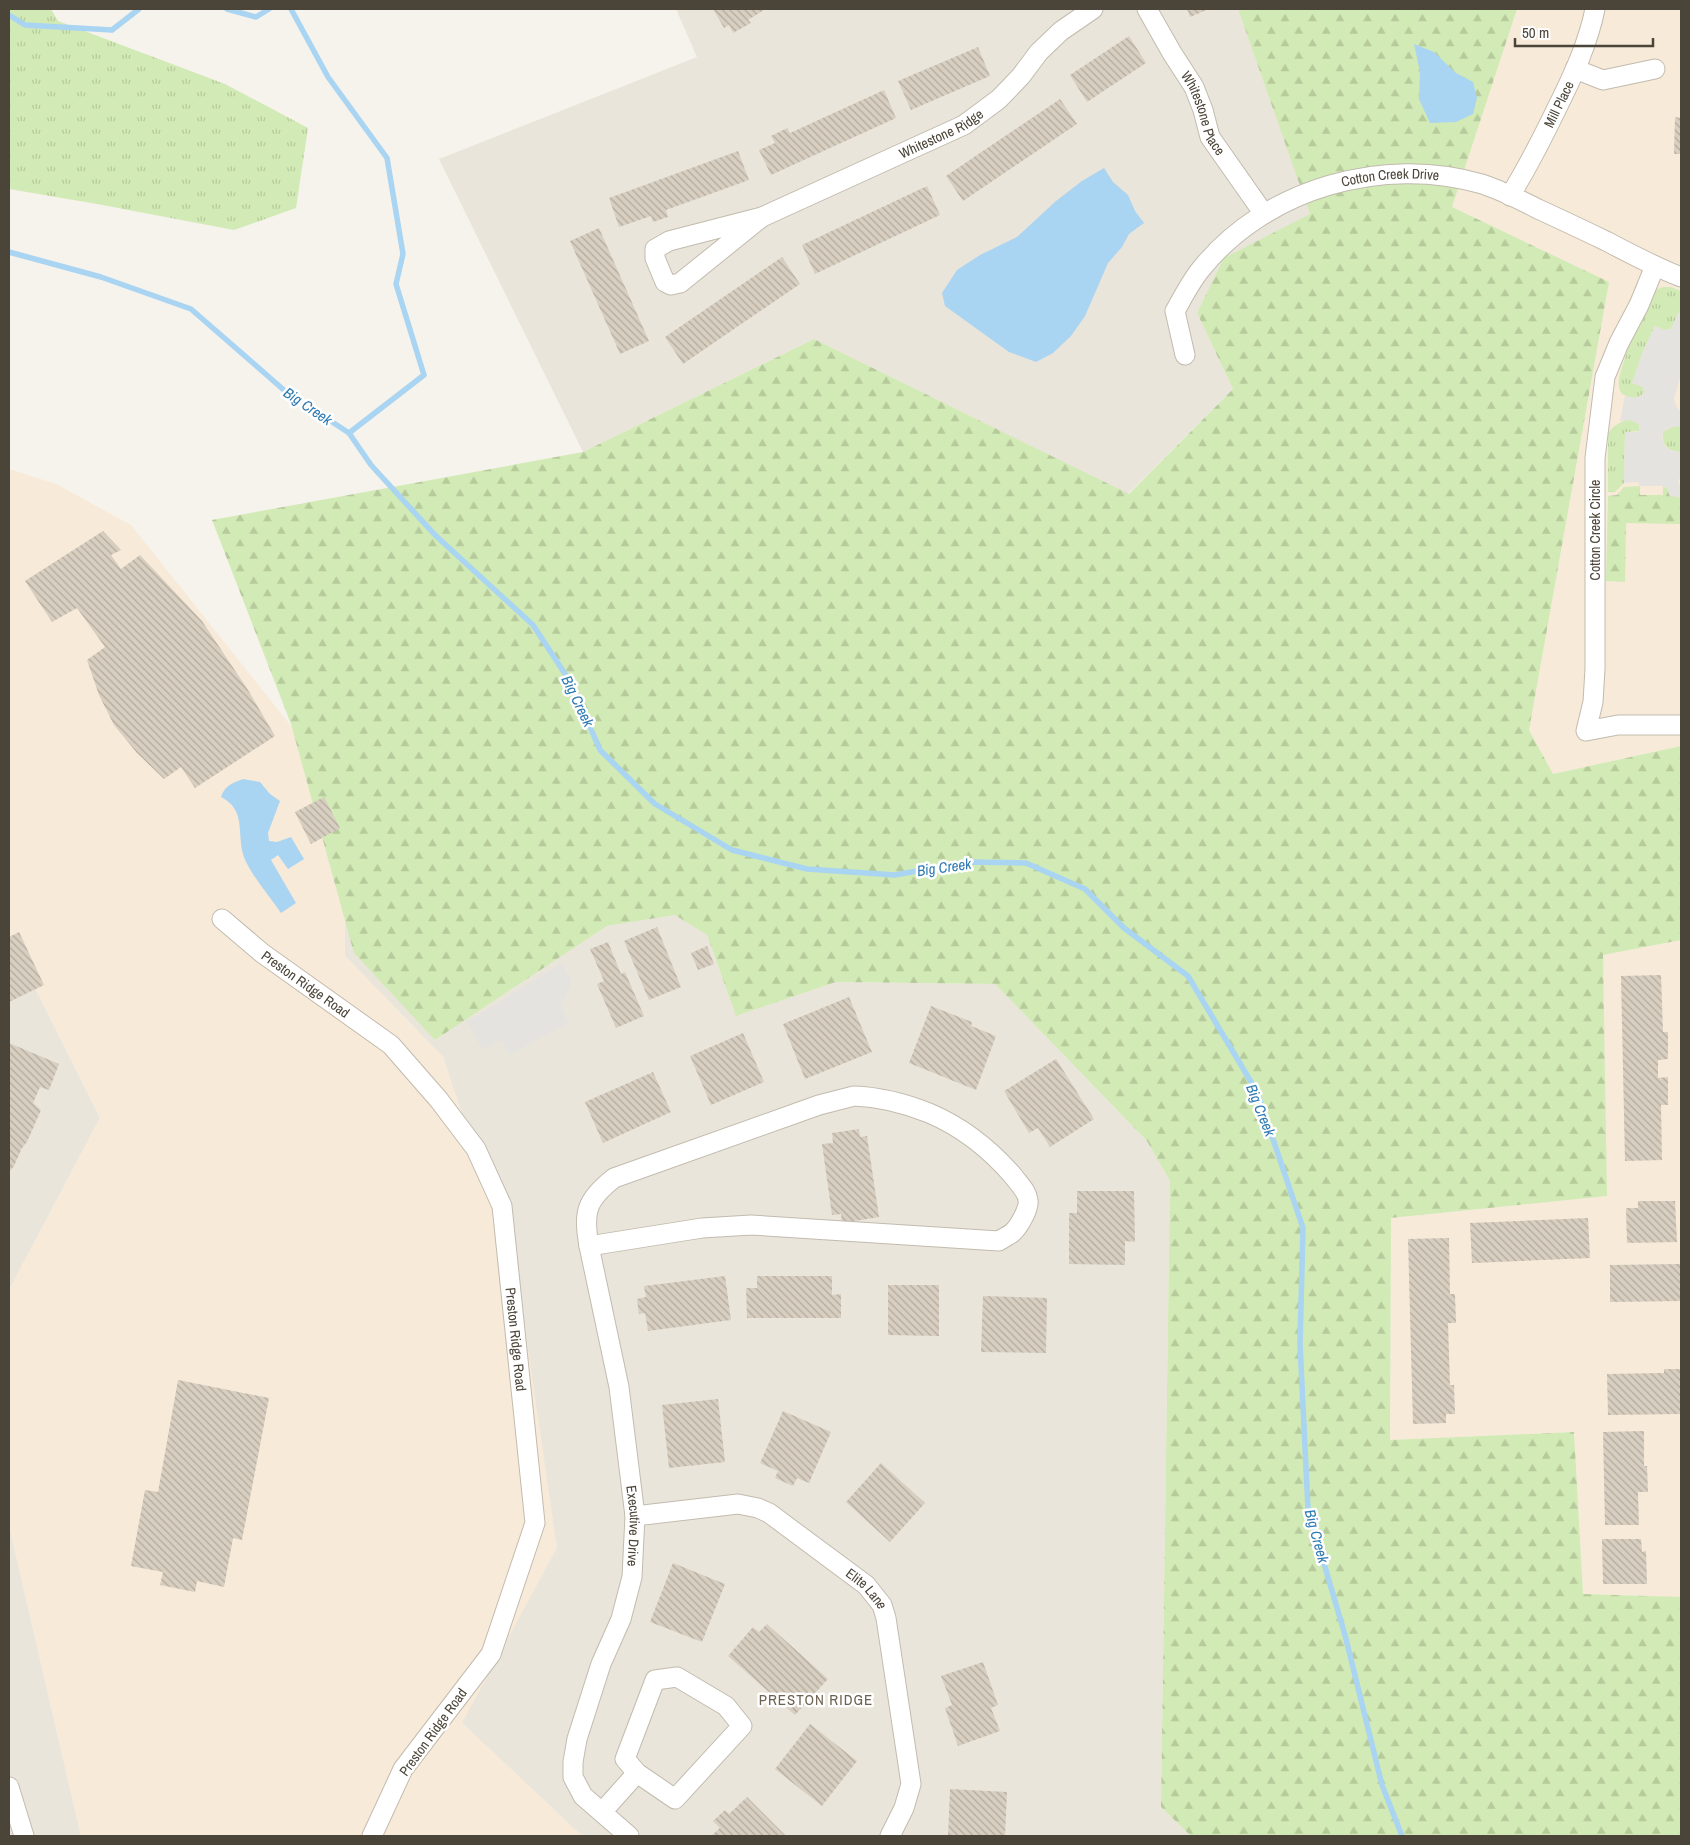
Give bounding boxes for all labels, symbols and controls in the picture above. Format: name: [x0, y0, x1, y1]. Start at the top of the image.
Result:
scale bar: [1515, 15, 1652, 47]
text: 50 m: [1522, 22, 1549, 43]
street label: Whitestone Place: [1177, 68, 1229, 159]
street label: Mill Place: [1540, 78, 1578, 131]
street label: Whitestone Ridge: [896, 105, 987, 162]
street label: Cotton Creek Drive: [1339, 165, 1440, 191]
water label: Big Creek: [279, 382, 337, 430]
street label: Cotton Creek Circle: [1586, 480, 1604, 580]
water label: Big Creek: [557, 672, 600, 731]
water label: Big Creek: [915, 853, 973, 881]
street label: Preston Ridge Road: [258, 946, 353, 1022]
water label: Big Creek: [1241, 1081, 1281, 1140]
street label: Preston Ridge Road: [502, 1287, 530, 1392]
street label: Executive Drive: [622, 1484, 644, 1567]
water label: Big Creek: [1300, 1507, 1334, 1566]
street label: Elite Lane: [842, 1564, 892, 1611]
street label: Preston Ridge Road: [395, 1685, 471, 1779]
district label: PRESTON RIDGE: [759, 1689, 873, 1710]

